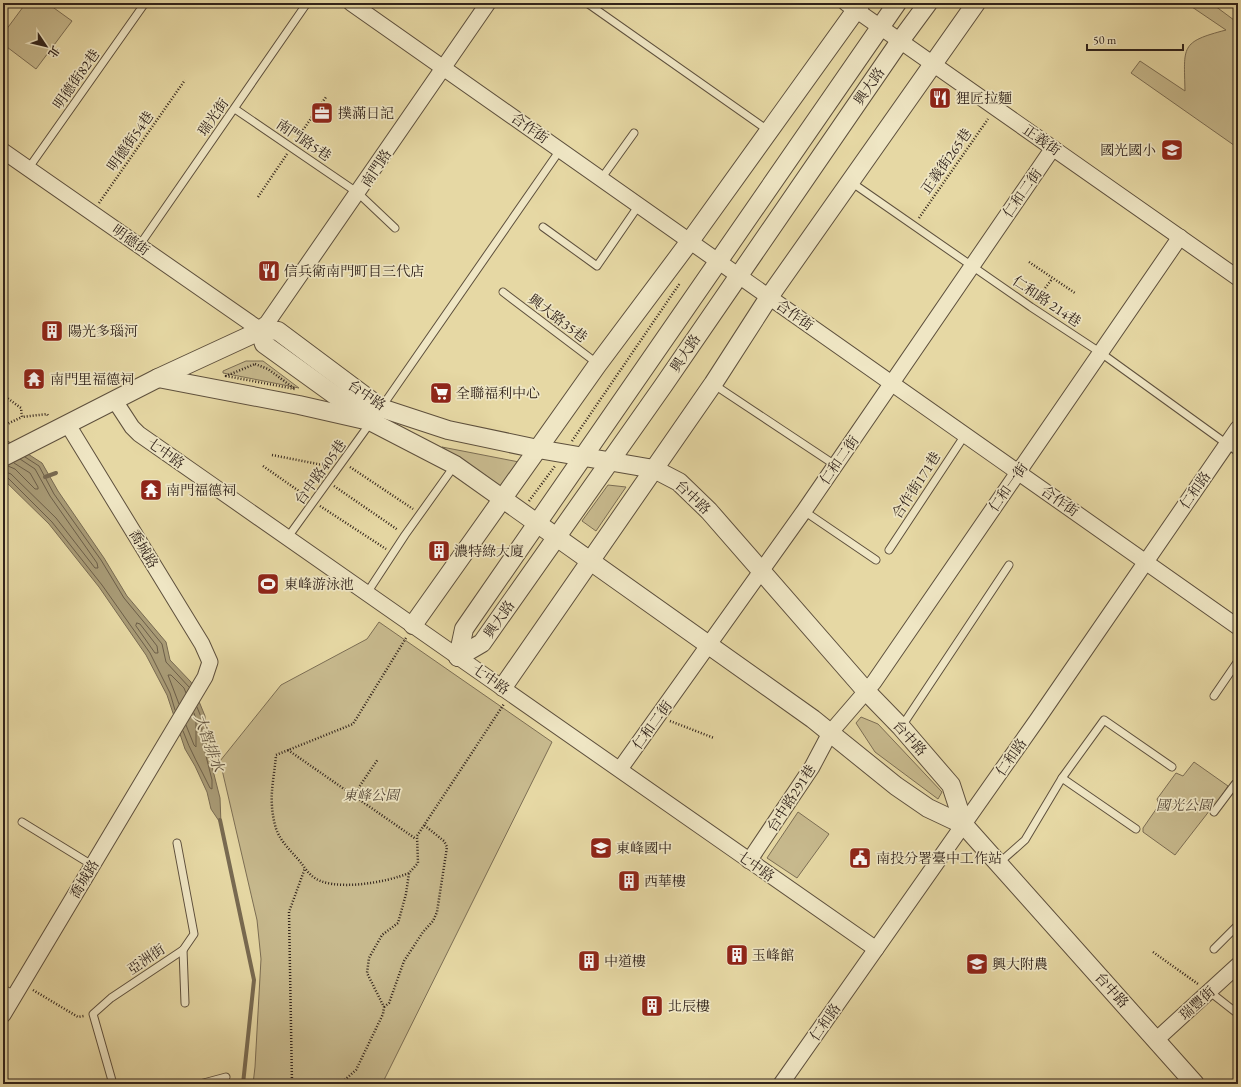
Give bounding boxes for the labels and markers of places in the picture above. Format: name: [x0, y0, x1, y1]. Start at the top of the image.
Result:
restaurant icon: 狸匠拉麵: [927, 85, 953, 111]
place label: 狸匠拉麵: [956, 89, 1012, 107]
office icon: 撲滿日記: [309, 100, 335, 126]
place label: 撲滿日記: [338, 104, 394, 122]
school or university icon: 國光國小: [1159, 137, 1185, 163]
place label: 國光國小: [1100, 141, 1156, 159]
restaurant icon: 信兵衛南門町目三代店: [256, 258, 282, 284]
place label: 信兵衛南門町目三代店: [284, 262, 424, 280]
building icon: 陽光多瑙河: [39, 318, 65, 344]
place label: 陽光多瑙河: [68, 322, 138, 340]
temple icon: 南門里福德祠: [21, 366, 47, 392]
place label: 南門里福德祠: [50, 370, 134, 388]
supermarket icon: 全聯福利中心: [428, 380, 454, 406]
place label: 全聯福利中心: [456, 384, 540, 402]
temple icon: 南門福德祠: [138, 477, 164, 503]
place label: 南門福德祠: [166, 481, 236, 499]
building icon: 濃特綠大廈: [426, 538, 452, 564]
place label: 濃特綠大廈: [454, 542, 524, 560]
sports icon: 東峰游泳池: [255, 571, 281, 597]
place label: 東峰游泳池: [284, 575, 354, 593]
school or university icon: 東峰國中: [588, 835, 614, 861]
place label: 東峰國中: [616, 839, 672, 857]
public building icon: 南投分署臺中工作站: [847, 845, 873, 871]
place label: 南投分署臺中工作站: [876, 849, 1002, 867]
building icon: 西華樓: [616, 868, 642, 894]
place label: 西華樓: [644, 872, 686, 890]
building icon: 玉峰館: [724, 942, 750, 968]
place label: 玉峰館: [752, 946, 794, 964]
building icon: 中道樓: [576, 948, 602, 974]
school or university icon: 興大附農: [964, 951, 990, 977]
place label: 中道樓: [604, 952, 646, 970]
place label: 興大附農: [992, 955, 1048, 973]
building icon: 北辰樓: [639, 993, 665, 1019]
place label: 北辰樓: [668, 997, 710, 1015]

